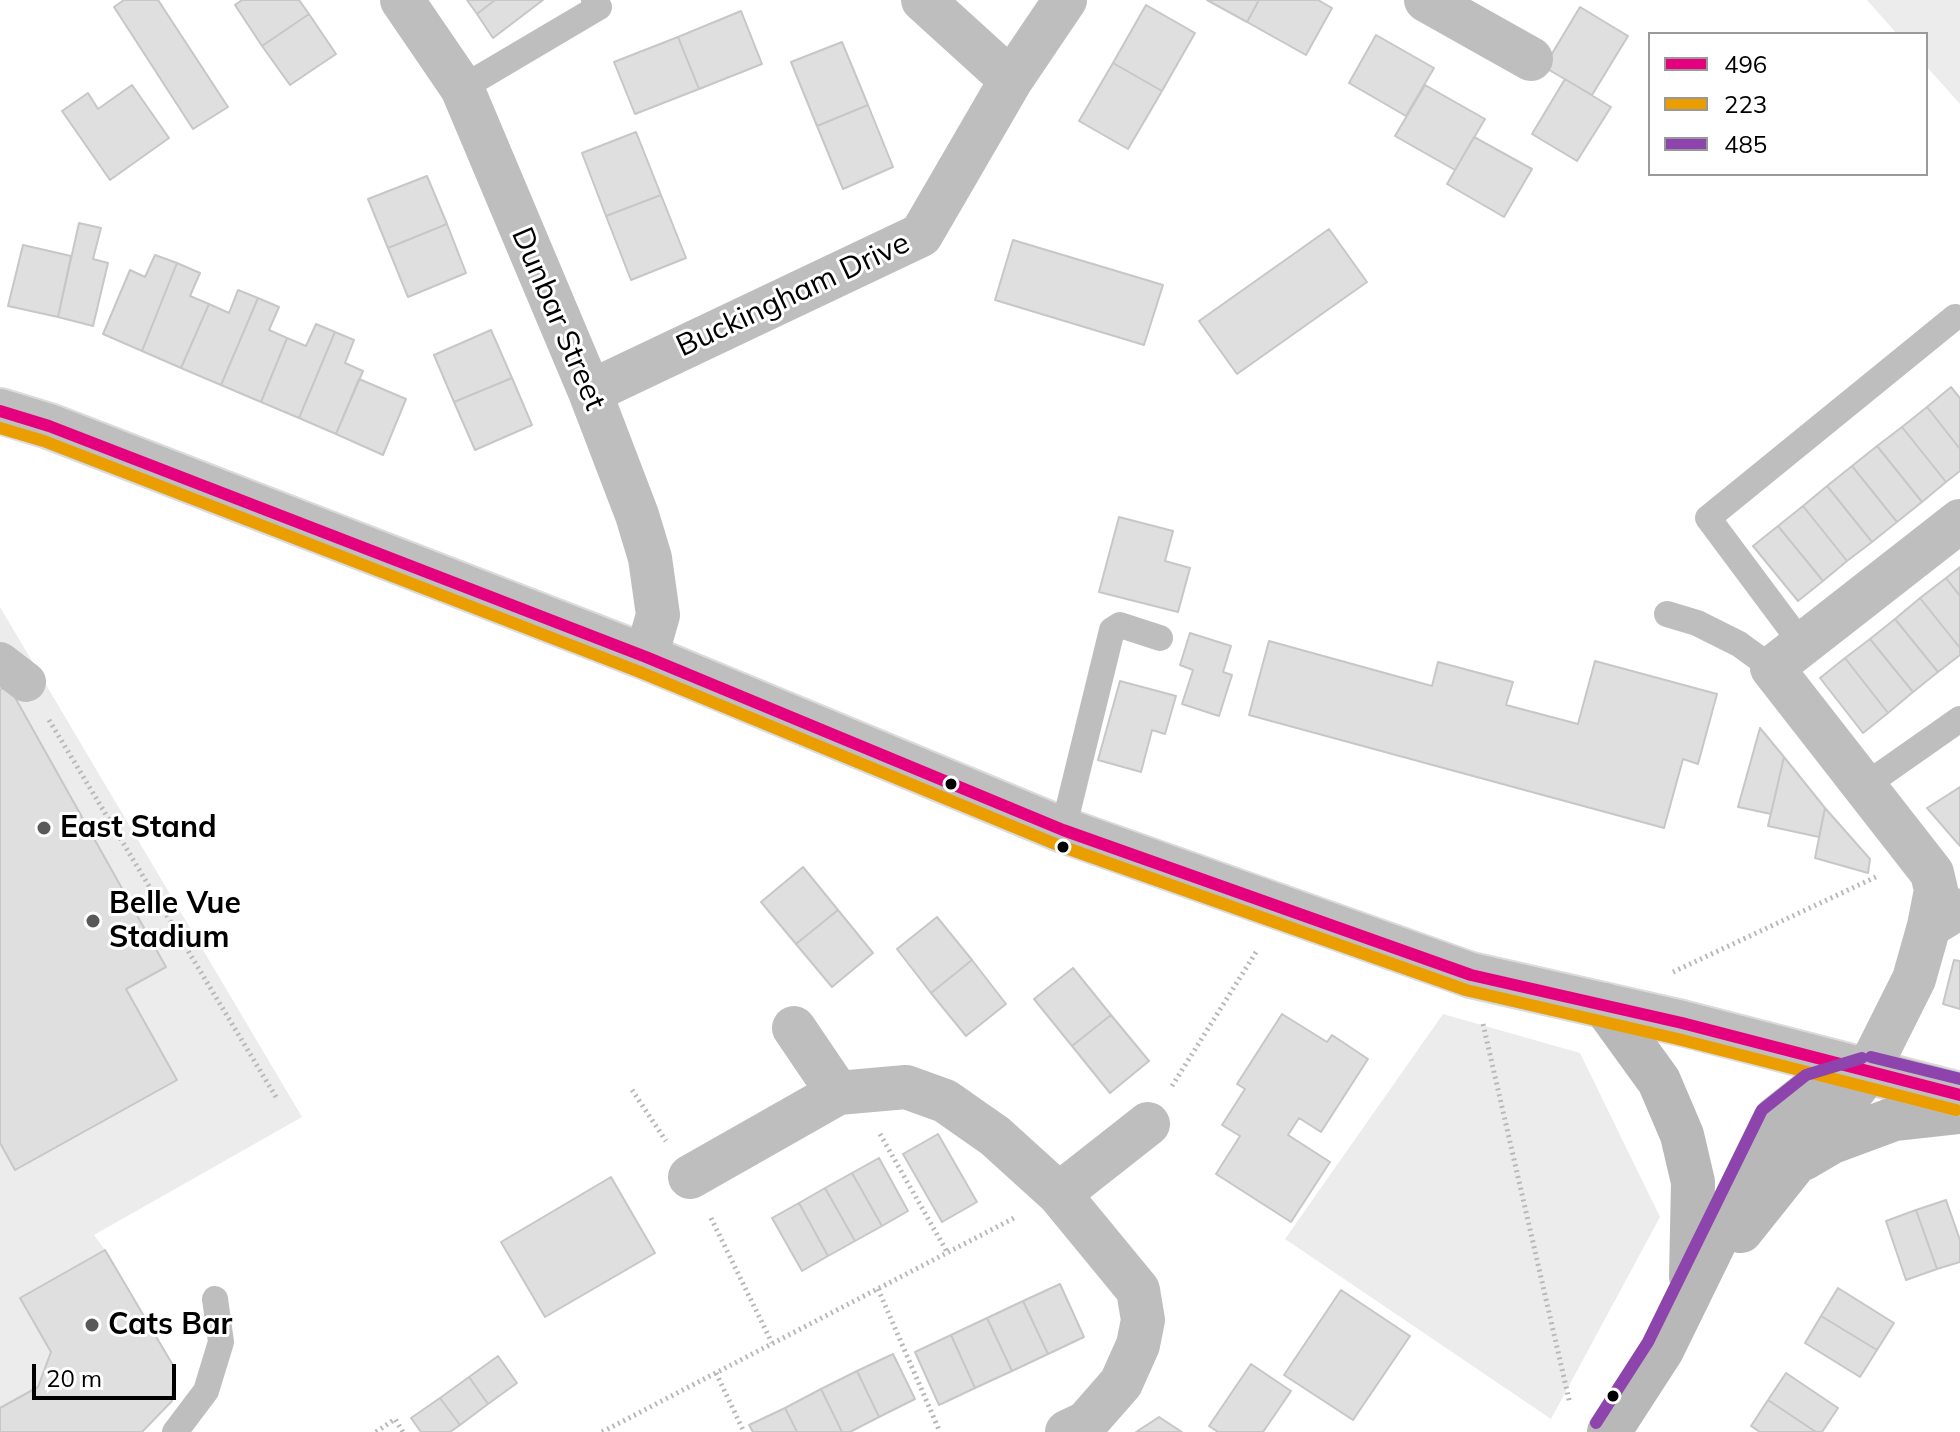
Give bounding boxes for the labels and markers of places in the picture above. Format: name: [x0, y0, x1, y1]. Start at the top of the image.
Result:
unlabelled marker: [943, 776, 959, 792]
place label: East Stand: [60, 810, 217, 846]
marker: East Stand: [35, 819, 53, 837]
unlabelled marker: [1055, 839, 1071, 855]
place label: Belle Vue Stadium: [109, 886, 241, 956]
marker: Belle Vue Stadium: [84, 912, 102, 930]
place label: Cats Bar: [108, 1307, 232, 1343]
marker: Cats Bar: [83, 1316, 101, 1334]
unlabelled marker: [1605, 1388, 1621, 1404]

